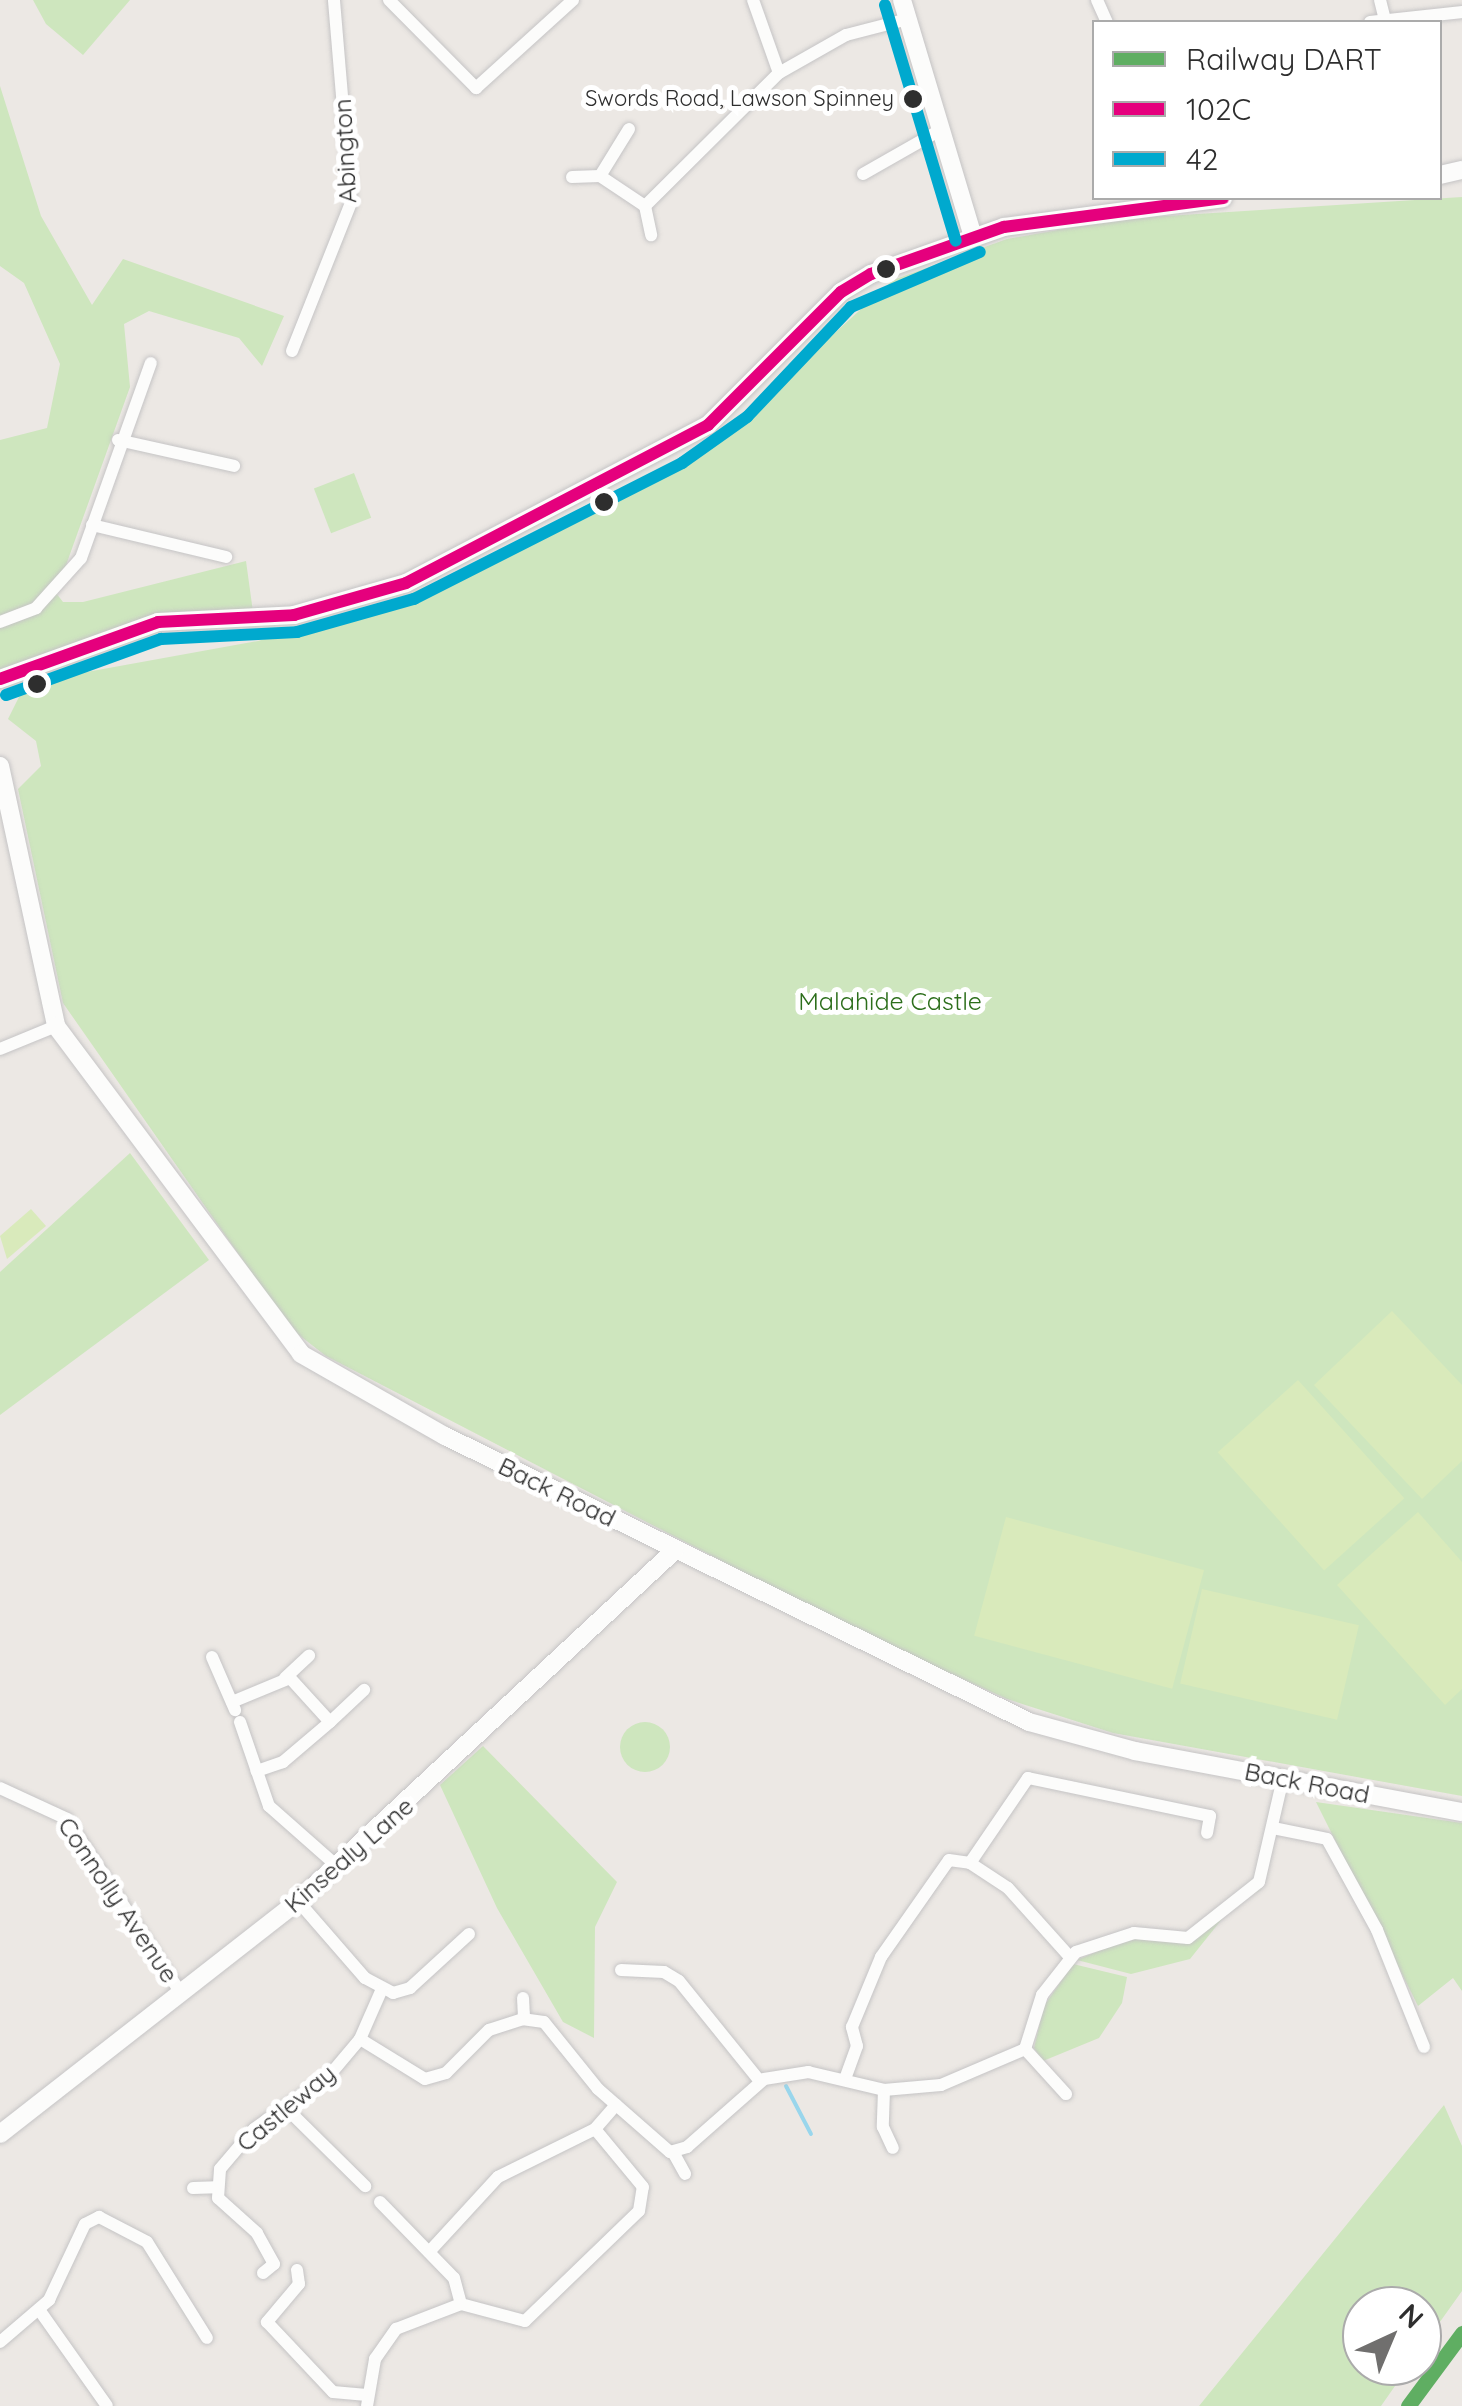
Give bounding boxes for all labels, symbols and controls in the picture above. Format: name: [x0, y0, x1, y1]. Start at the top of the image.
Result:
legend: [1092, 20, 1442, 200]
text: Railway DART: [1186, 40, 1382, 78]
place label: Swords Road, Lawson Spinney: [585, 86, 894, 112]
marker: Swords Road, Lawson Spinney: [903, 89, 923, 109]
text: 102C: [1186, 90, 1251, 128]
street label: Abington: [327, 98, 363, 204]
text: 42: [1186, 140, 1218, 178]
unlabelled marker: [876, 259, 896, 279]
unlabelled marker: [594, 492, 614, 512]
unlabelled marker: [27, 674, 47, 694]
park label: Malahide Castle: [798, 986, 982, 1016]
street label: Back Road: [494, 1451, 620, 1533]
street label: Back Road: [1242, 1756, 1372, 1810]
street label: Kinsealy Lane: [278, 1791, 420, 1919]
street label: Connolly Avenue: [52, 1812, 184, 1988]
street label: Castleway: [231, 2058, 341, 2158]
north arrow: [1342, 2286, 1442, 2386]
text: N: [1392, 2296, 1431, 2335]

